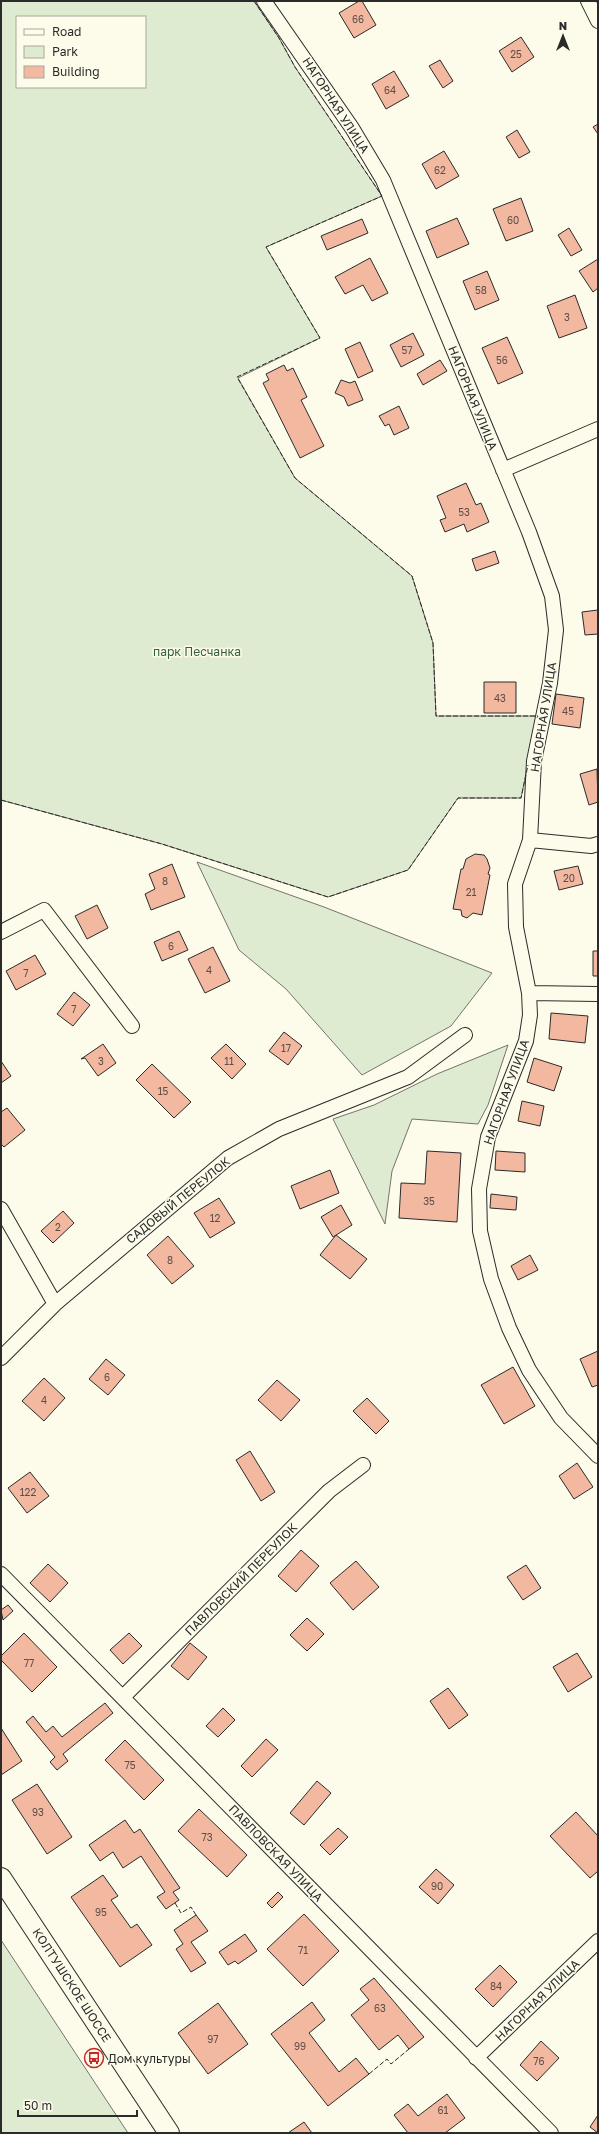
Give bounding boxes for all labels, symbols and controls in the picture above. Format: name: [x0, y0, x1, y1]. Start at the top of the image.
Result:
house number: 66: [352, 13, 364, 25]
legend: [16, 16, 146, 88]
north arrow: [543, 16, 583, 56]
text: N: [559, 19, 567, 32]
text: Road: [52, 24, 81, 39]
text: Park: [52, 44, 78, 59]
house number: 25: [510, 48, 522, 60]
street label: НАГОРНАЯ УЛИЦА: [299, 54, 373, 156]
text: Building: [52, 64, 100, 79]
house number: 64: [384, 84, 396, 96]
house number: 62: [434, 164, 446, 176]
house number: 60: [507, 214, 519, 226]
house number: 58: [475, 284, 487, 296]
house number: 3: [564, 311, 570, 323]
house number: 57: [401, 344, 413, 356]
street label: НАГОРНАЯ УЛИЦА: [445, 344, 501, 452]
house number: 56: [496, 354, 508, 366]
house number: 53: [458, 506, 470, 518]
park label: парк Песчанка: [153, 644, 241, 659]
street label: НАГОРНАЯ УЛИЦА: [527, 661, 559, 773]
house number: 43: [494, 692, 506, 704]
house number: 45: [562, 705, 574, 717]
house number: 20: [563, 872, 575, 884]
house number: 8: [162, 875, 168, 887]
house number: 21: [466, 886, 476, 898]
house number: 6: [168, 940, 174, 952]
house number: 4: [206, 964, 212, 976]
house number: 7: [23, 967, 29, 979]
house number: 7: [71, 1003, 77, 1015]
street label: НАГОРНАЯ УЛИЦА: [480, 1037, 532, 1147]
house number: 17: [281, 1042, 291, 1054]
house number: 3: [98, 1055, 104, 1067]
house number: 11: [224, 1055, 234, 1067]
house number: 15: [158, 1085, 169, 1097]
street label: САДОВЫЙ ПЕРЕУЛОК: [123, 1153, 233, 1247]
house number: 35: [423, 1195, 435, 1207]
house number: 12: [210, 1212, 221, 1224]
house number: 2: [55, 1221, 61, 1233]
house number: 8: [167, 1254, 173, 1266]
house number: 6: [104, 1371, 110, 1383]
house number: 4: [41, 1394, 47, 1406]
house number: 122: [20, 1486, 36, 1498]
street label: ПАВЛОВСКИЙ ПЕРЕУЛОК: [182, 1519, 301, 1638]
house number: 77: [24, 1657, 34, 1669]
house number: 75: [124, 1759, 136, 1771]
street label: ПАВЛОВСКАЯ УЛИЦА: [226, 1801, 326, 1905]
house number: 93: [32, 1806, 44, 1818]
house number: 73: [201, 1831, 213, 1843]
house number: 90: [431, 1880, 443, 1892]
house number: 95: [95, 1906, 107, 1918]
street label: КОЛТУШСКОЕ ШОССЕ: [30, 1925, 114, 2045]
house number: 71: [298, 1944, 308, 1956]
street label: НАГОРНАЯ УЛИЦА: [492, 1956, 582, 2044]
house number: 84: [490, 1980, 502, 1992]
house number: 63: [374, 2002, 386, 2014]
house number: 97: [207, 2033, 219, 2045]
house number: 99: [294, 2040, 306, 2052]
bus stop icon: Дом культуры: [83, 2047, 105, 2069]
place label: Дом культуры: [108, 2051, 191, 2066]
house number: 76: [533, 2055, 545, 2067]
scale bar: [18, 2092, 137, 2118]
text: 50 m: [24, 2098, 52, 2113]
house number: 61: [438, 2104, 449, 2116]

